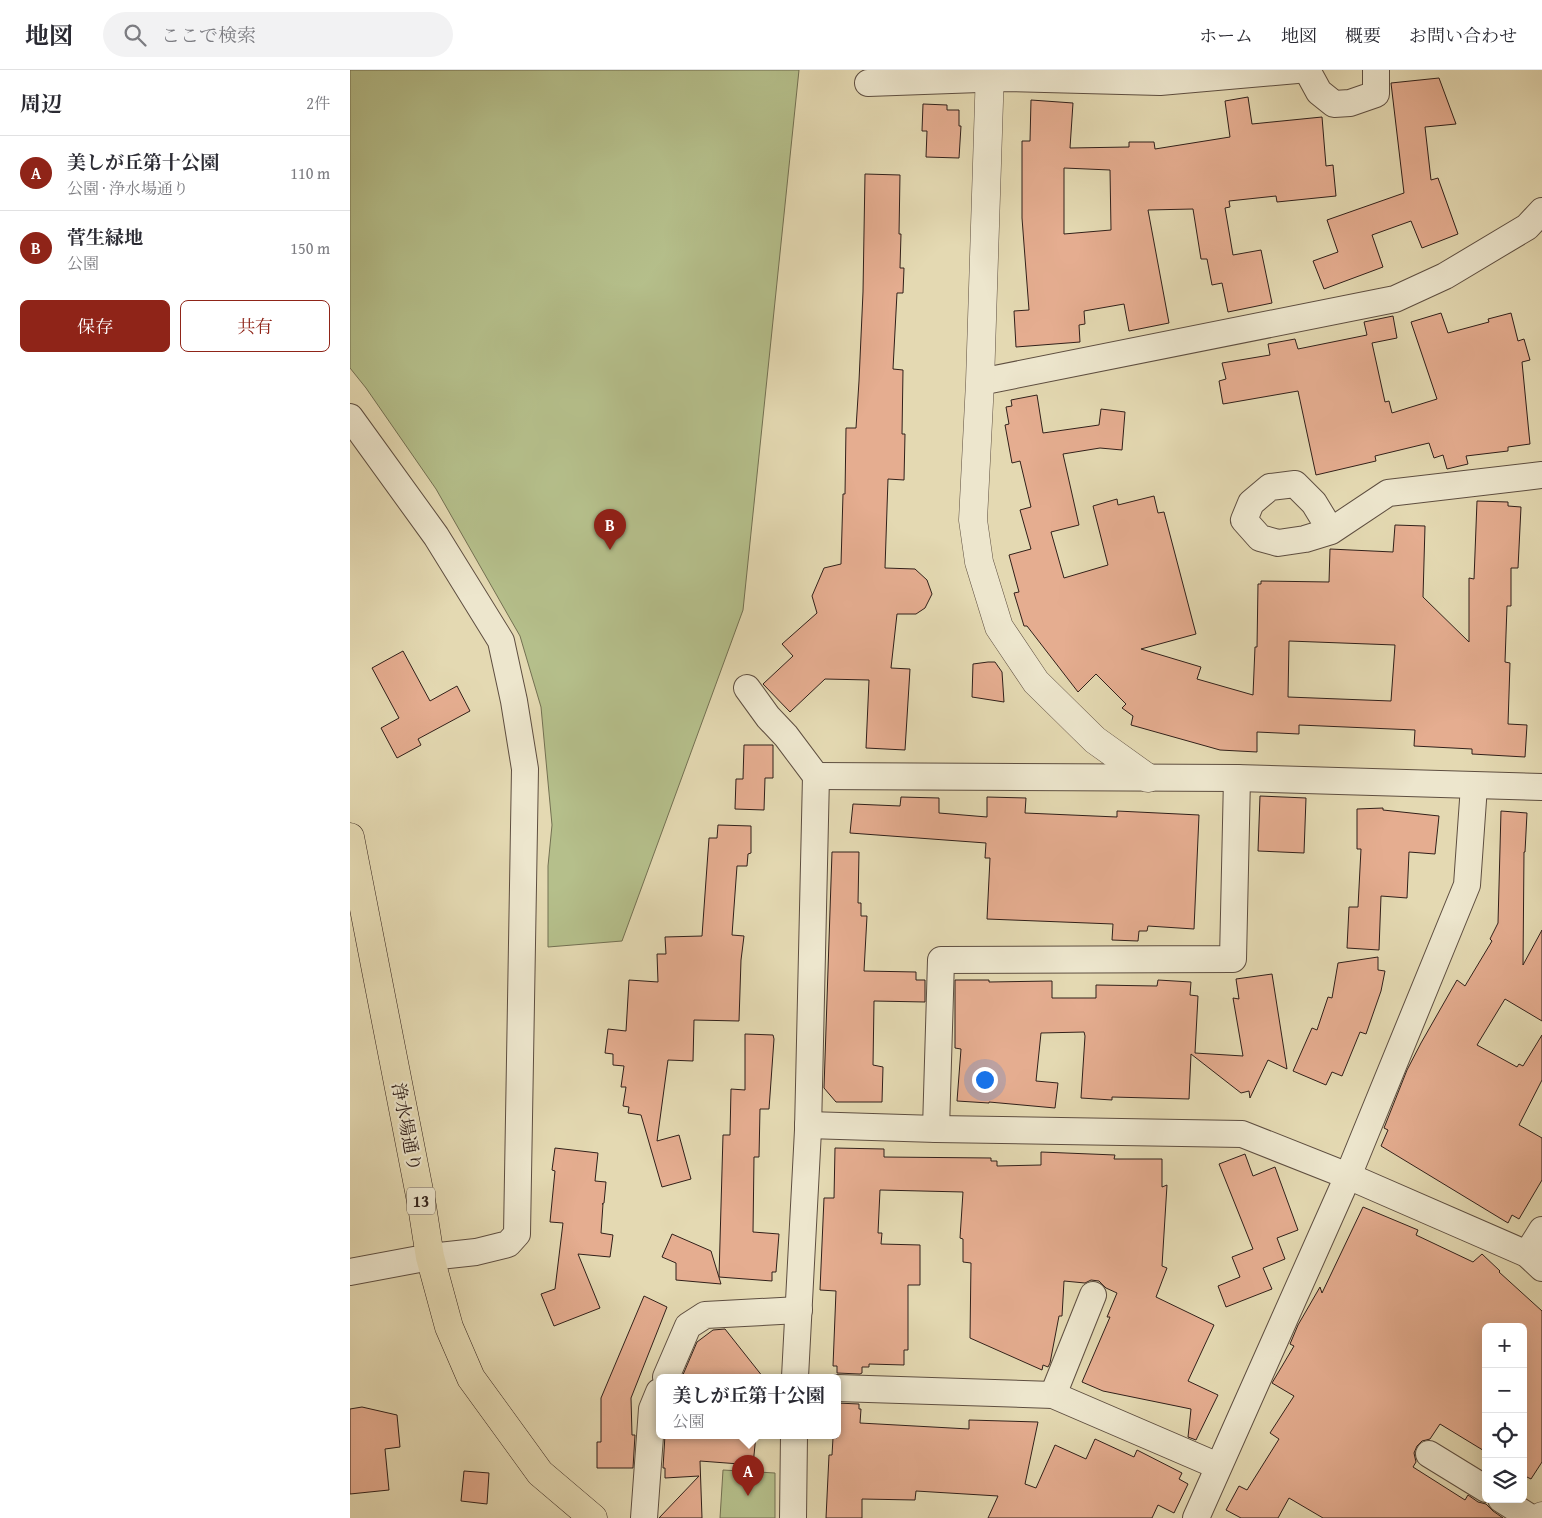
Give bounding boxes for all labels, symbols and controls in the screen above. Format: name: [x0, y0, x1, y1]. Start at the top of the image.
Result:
search box: [103, 12, 453, 57]
text: 地図: [25, 18, 73, 53]
icon: search: [121, 21, 149, 49]
text: ここで検索: [161, 21, 256, 49]
text: ホーム: [1199, 22, 1253, 49]
text: 地図: [1281, 22, 1317, 49]
text: 概要: [1345, 22, 1381, 49]
text: お問い合わせ: [1409, 22, 1517, 49]
text: 周辺: [20, 88, 62, 119]
text: 2件: [306, 91, 330, 115]
text: 美しが丘第十公園: [67, 148, 219, 176]
text: A: [31, 161, 41, 185]
text: 110 m: [290, 161, 330, 185]
text: 公園 · 浄水場通り: [67, 176, 189, 200]
text: 菅生緑地: [67, 223, 143, 251]
text: B: [31, 236, 41, 260]
text: 150 m: [290, 236, 330, 260]
text: 公園: [67, 251, 99, 275]
button: 保存: [20, 300, 170, 352]
button: 共有: [180, 300, 330, 352]
pin: B: [594, 509, 626, 550]
your location: [972, 1067, 998, 1093]
street label: 浄水場通り: [385, 1080, 429, 1174]
road number: 13: [407, 1188, 435, 1214]
map controls: [1482, 1323, 1527, 1503]
button: +: [1482, 1323, 1527, 1368]
button: −: [1482, 1368, 1527, 1413]
popup: [656, 1374, 841, 1439]
text: 美しが丘第十公園: [672, 1381, 825, 1409]
text: 公園: [672, 1409, 705, 1433]
button: locate: [1482, 1413, 1527, 1458]
pin: A: [732, 1455, 764, 1496]
button: layers: [1482, 1458, 1527, 1503]

